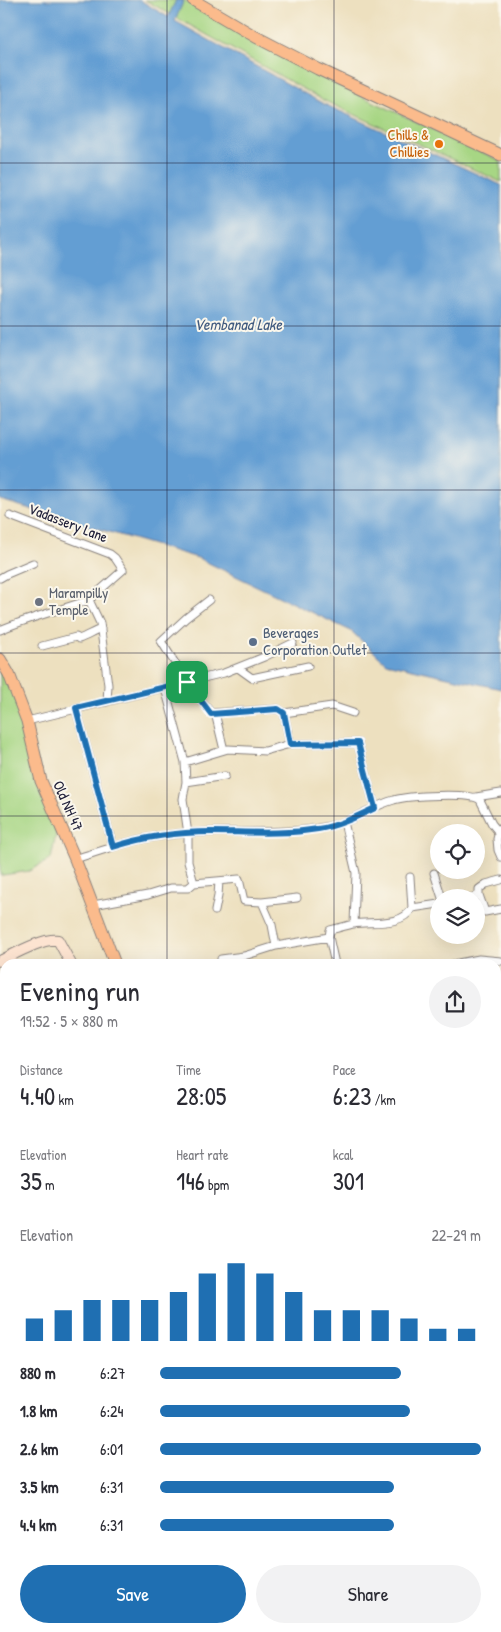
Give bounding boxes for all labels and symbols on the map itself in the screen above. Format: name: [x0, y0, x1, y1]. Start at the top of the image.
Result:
place label: Chills & Chillies: [387, 124, 429, 162]
marker: Chills & Chillies: [433, 138, 445, 150]
water label: Vembanad Lake: [194, 313, 283, 335]
street label: Vadassery Lane: [26, 498, 111, 547]
place label: Marampilly Temple: [49, 582, 108, 620]
marker: Marampilly Temple: [33, 596, 45, 608]
place label: Beverages Corporation Outlet: [263, 622, 367, 660]
marker: Beverages Corporation Outlet: [247, 636, 259, 648]
pin: [166, 661, 208, 703]
street label: Old NH 47: [48, 777, 89, 834]

